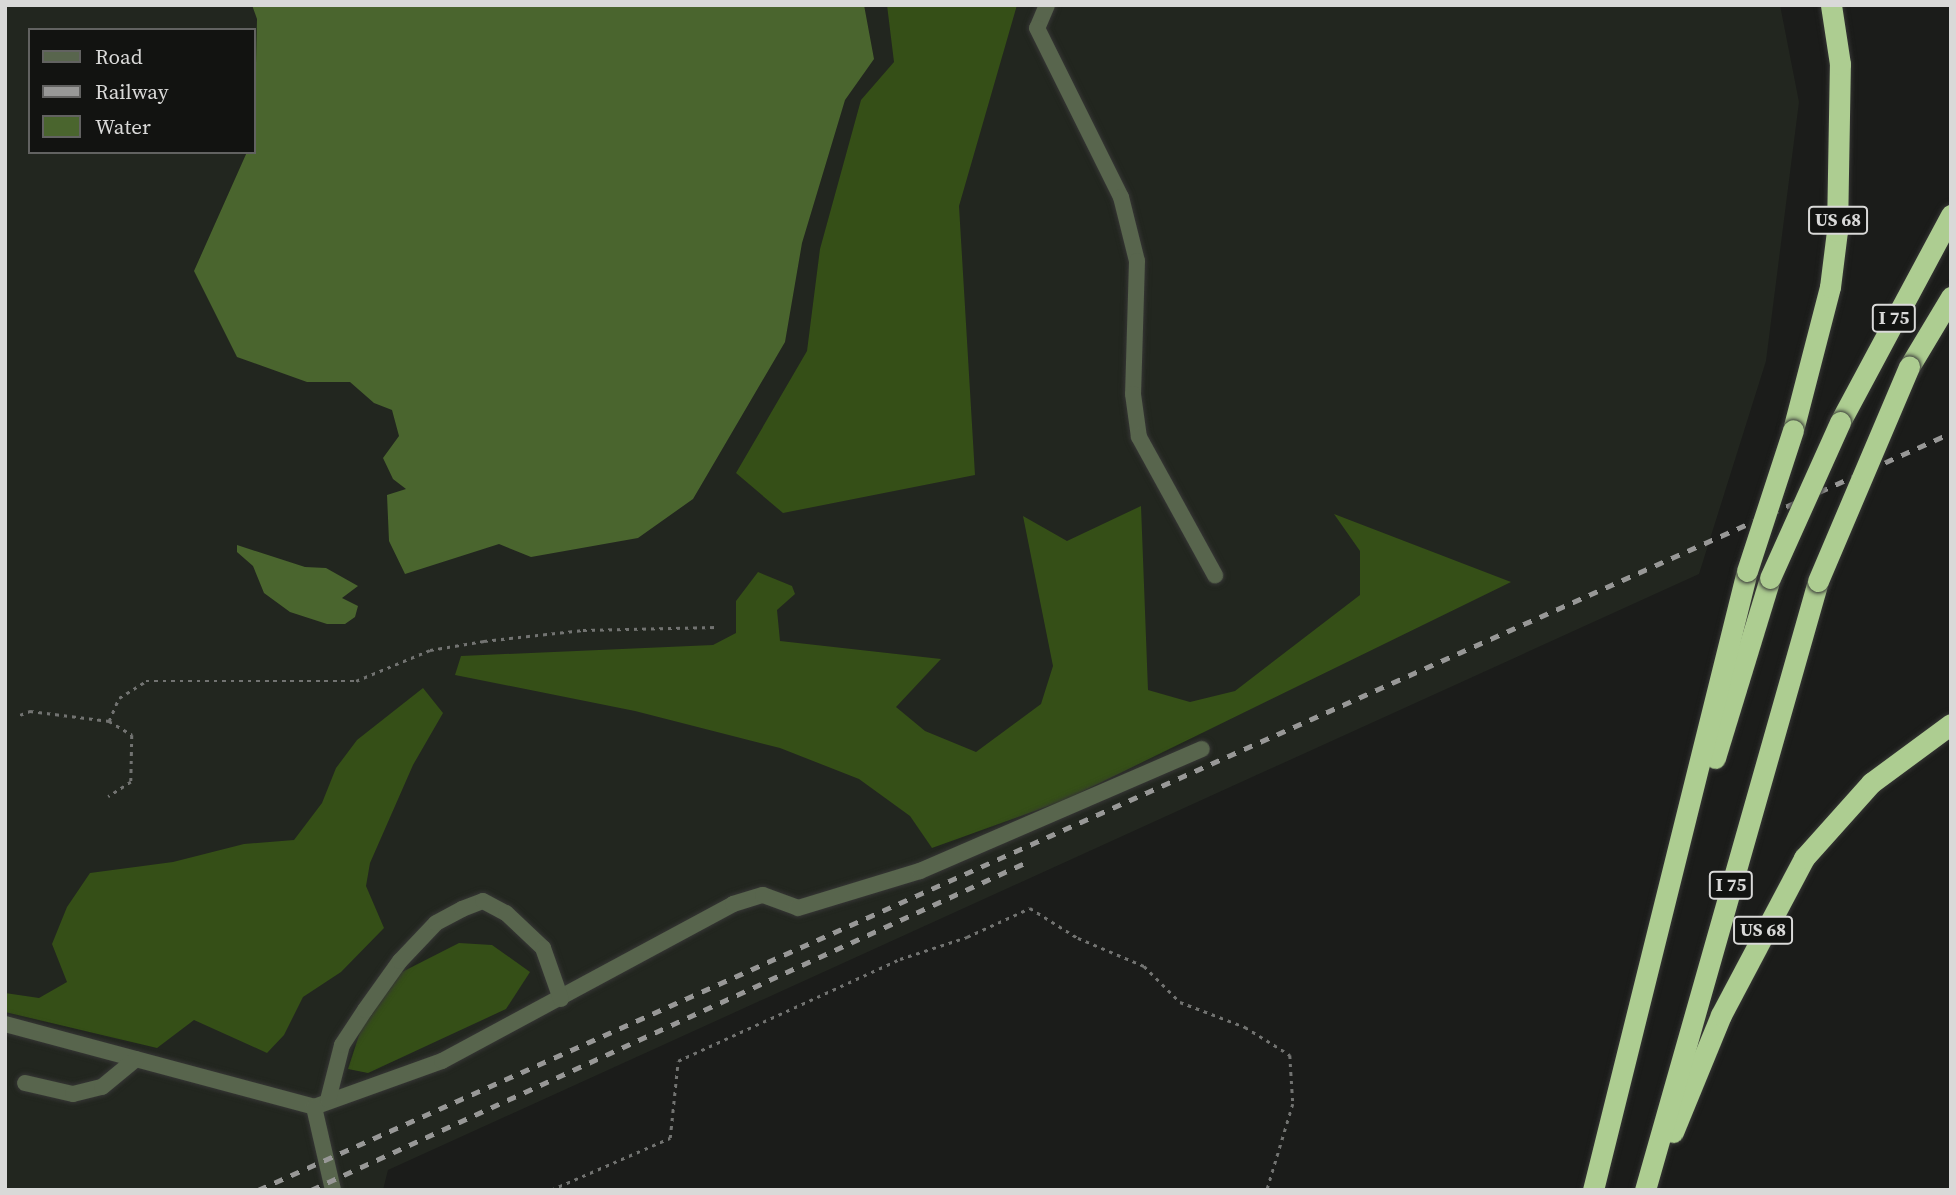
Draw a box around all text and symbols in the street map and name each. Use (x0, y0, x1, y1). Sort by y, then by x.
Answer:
legend (28, 28, 256, 154)
text: Road (95, 42, 143, 71)
text: Railway (95, 77, 169, 106)
text: Water (95, 112, 151, 141)
road number: US 68 (1806, 205, 1870, 234)
road number: I 75 (1871, 304, 1917, 332)
road number: I 75 (1708, 870, 1754, 900)
road number: US 68 (1732, 916, 1795, 945)

